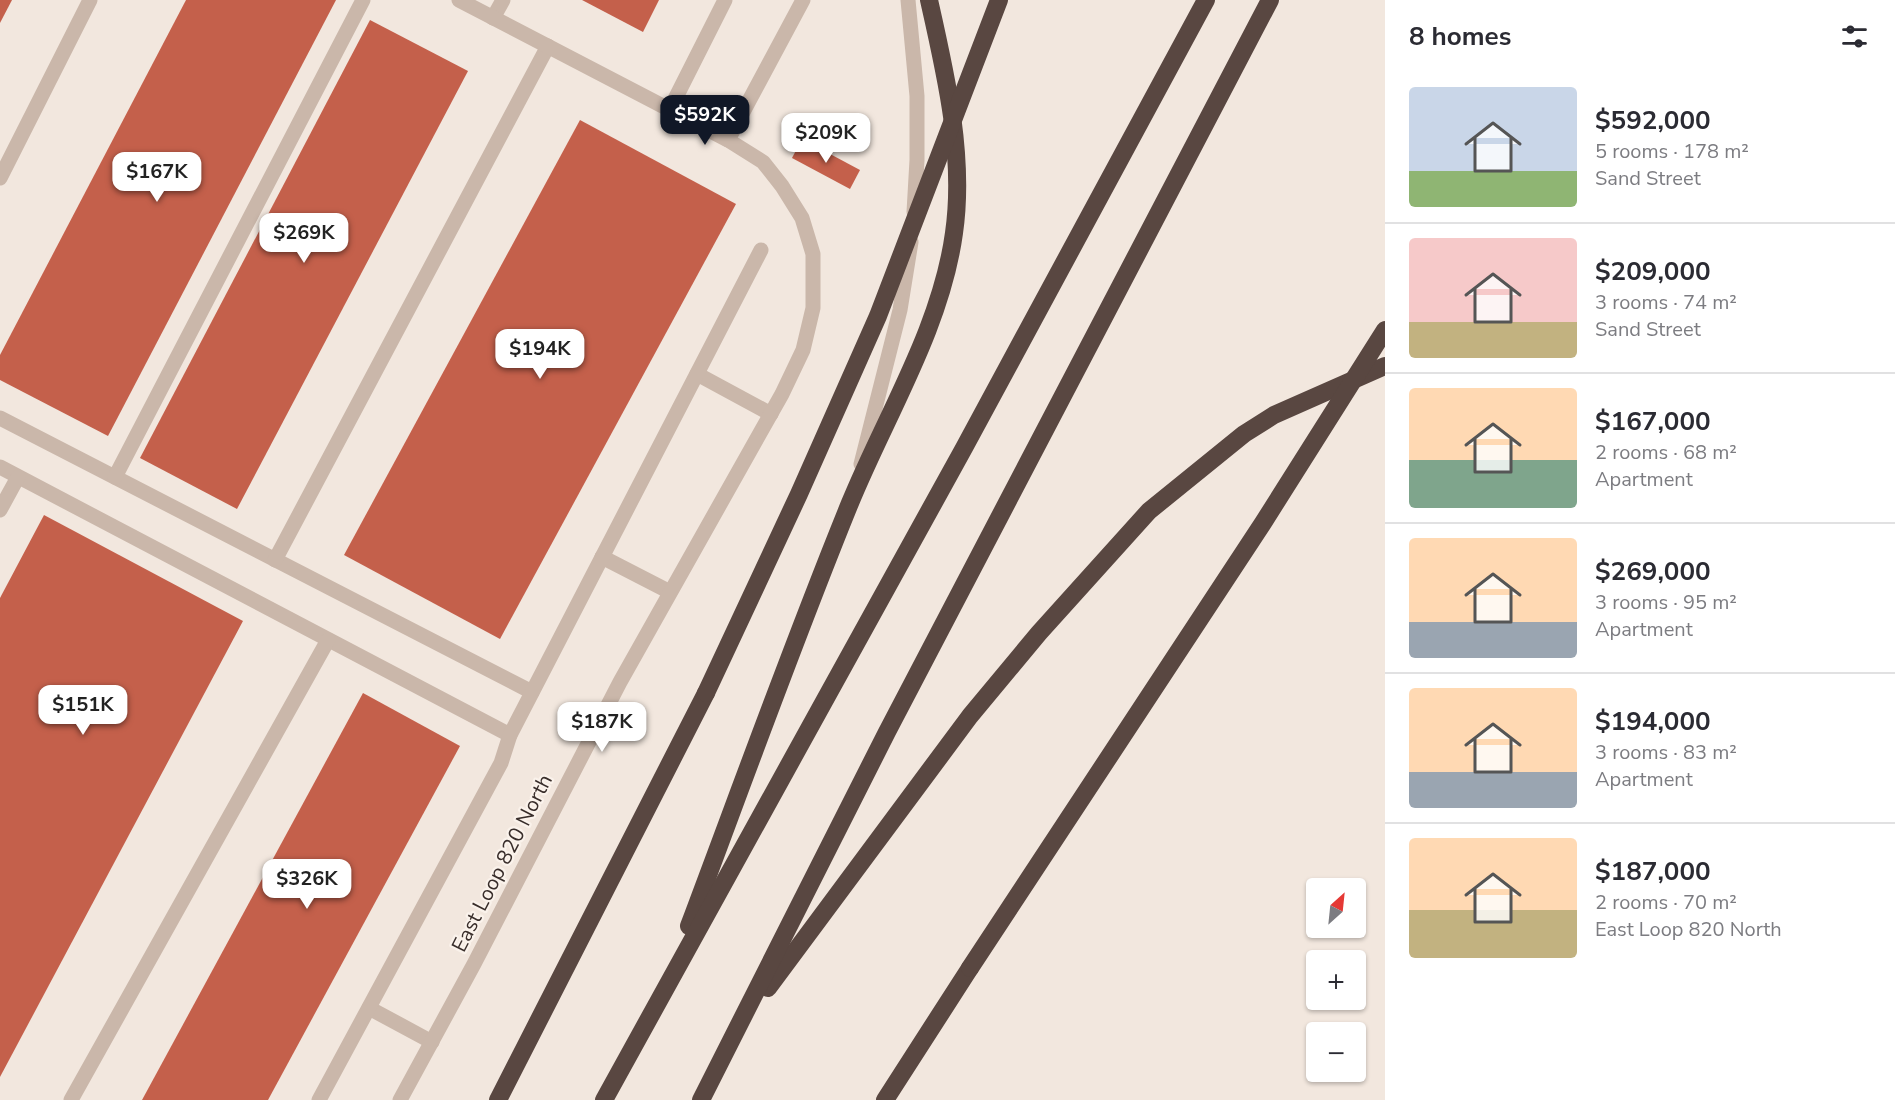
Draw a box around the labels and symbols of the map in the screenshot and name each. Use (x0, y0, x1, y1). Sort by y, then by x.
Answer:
pin: $592K (663, 95, 747, 146)
pin: $209K (784, 113, 868, 164)
pin: $167K (115, 152, 199, 203)
pin: $269K (262, 213, 346, 264)
pin: $194K (498, 329, 582, 380)
pin: $151K (41, 685, 125, 736)
pin: $187K (560, 702, 644, 753)
street label: East Loop 820 North (445, 769, 559, 957)
pin: $326K (265, 859, 349, 910)
north arrow (1306, 878, 1366, 938)

